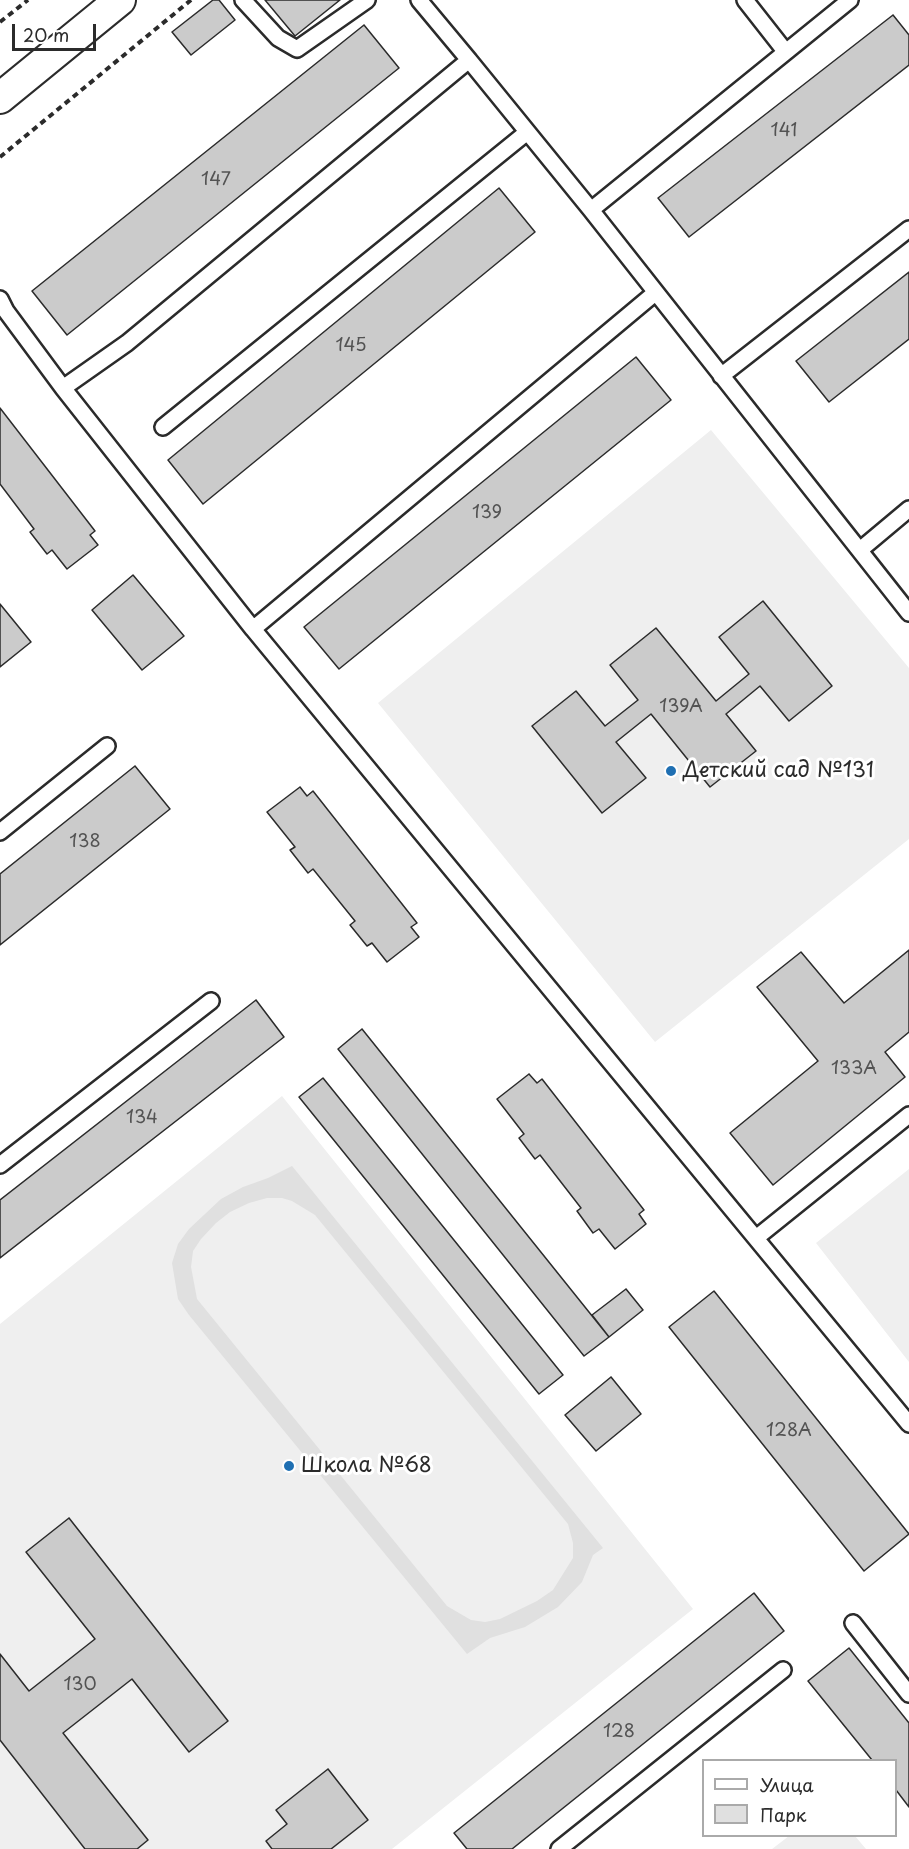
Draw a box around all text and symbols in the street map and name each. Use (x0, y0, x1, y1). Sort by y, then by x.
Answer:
scale bar (15, 12, 99, 50)
text: 20 m (23, 21, 69, 48)
house number: 141 (771, 120, 797, 142)
house number: 147 (201, 169, 231, 191)
house number: 145 (335, 335, 367, 357)
house number: 139 (472, 502, 502, 524)
house number: 139А (659, 696, 703, 718)
place label: Детский сад №131 (683, 758, 874, 784)
marker: Детский сад №131 (664, 764, 678, 778)
house number: 138 (69, 831, 101, 853)
house number: 133А (831, 1058, 877, 1080)
house number: 134 (126, 1107, 158, 1129)
house number: 128А (766, 1420, 812, 1442)
place label: Школа №68 (301, 1453, 432, 1479)
marker: Школа №68 (282, 1459, 296, 1473)
house number: 130 (63, 1674, 97, 1696)
house number: 128 (603, 1721, 635, 1743)
legend (702, 1759, 897, 1837)
text: Улица (760, 1771, 814, 1798)
text: Парк (760, 1801, 806, 1828)

